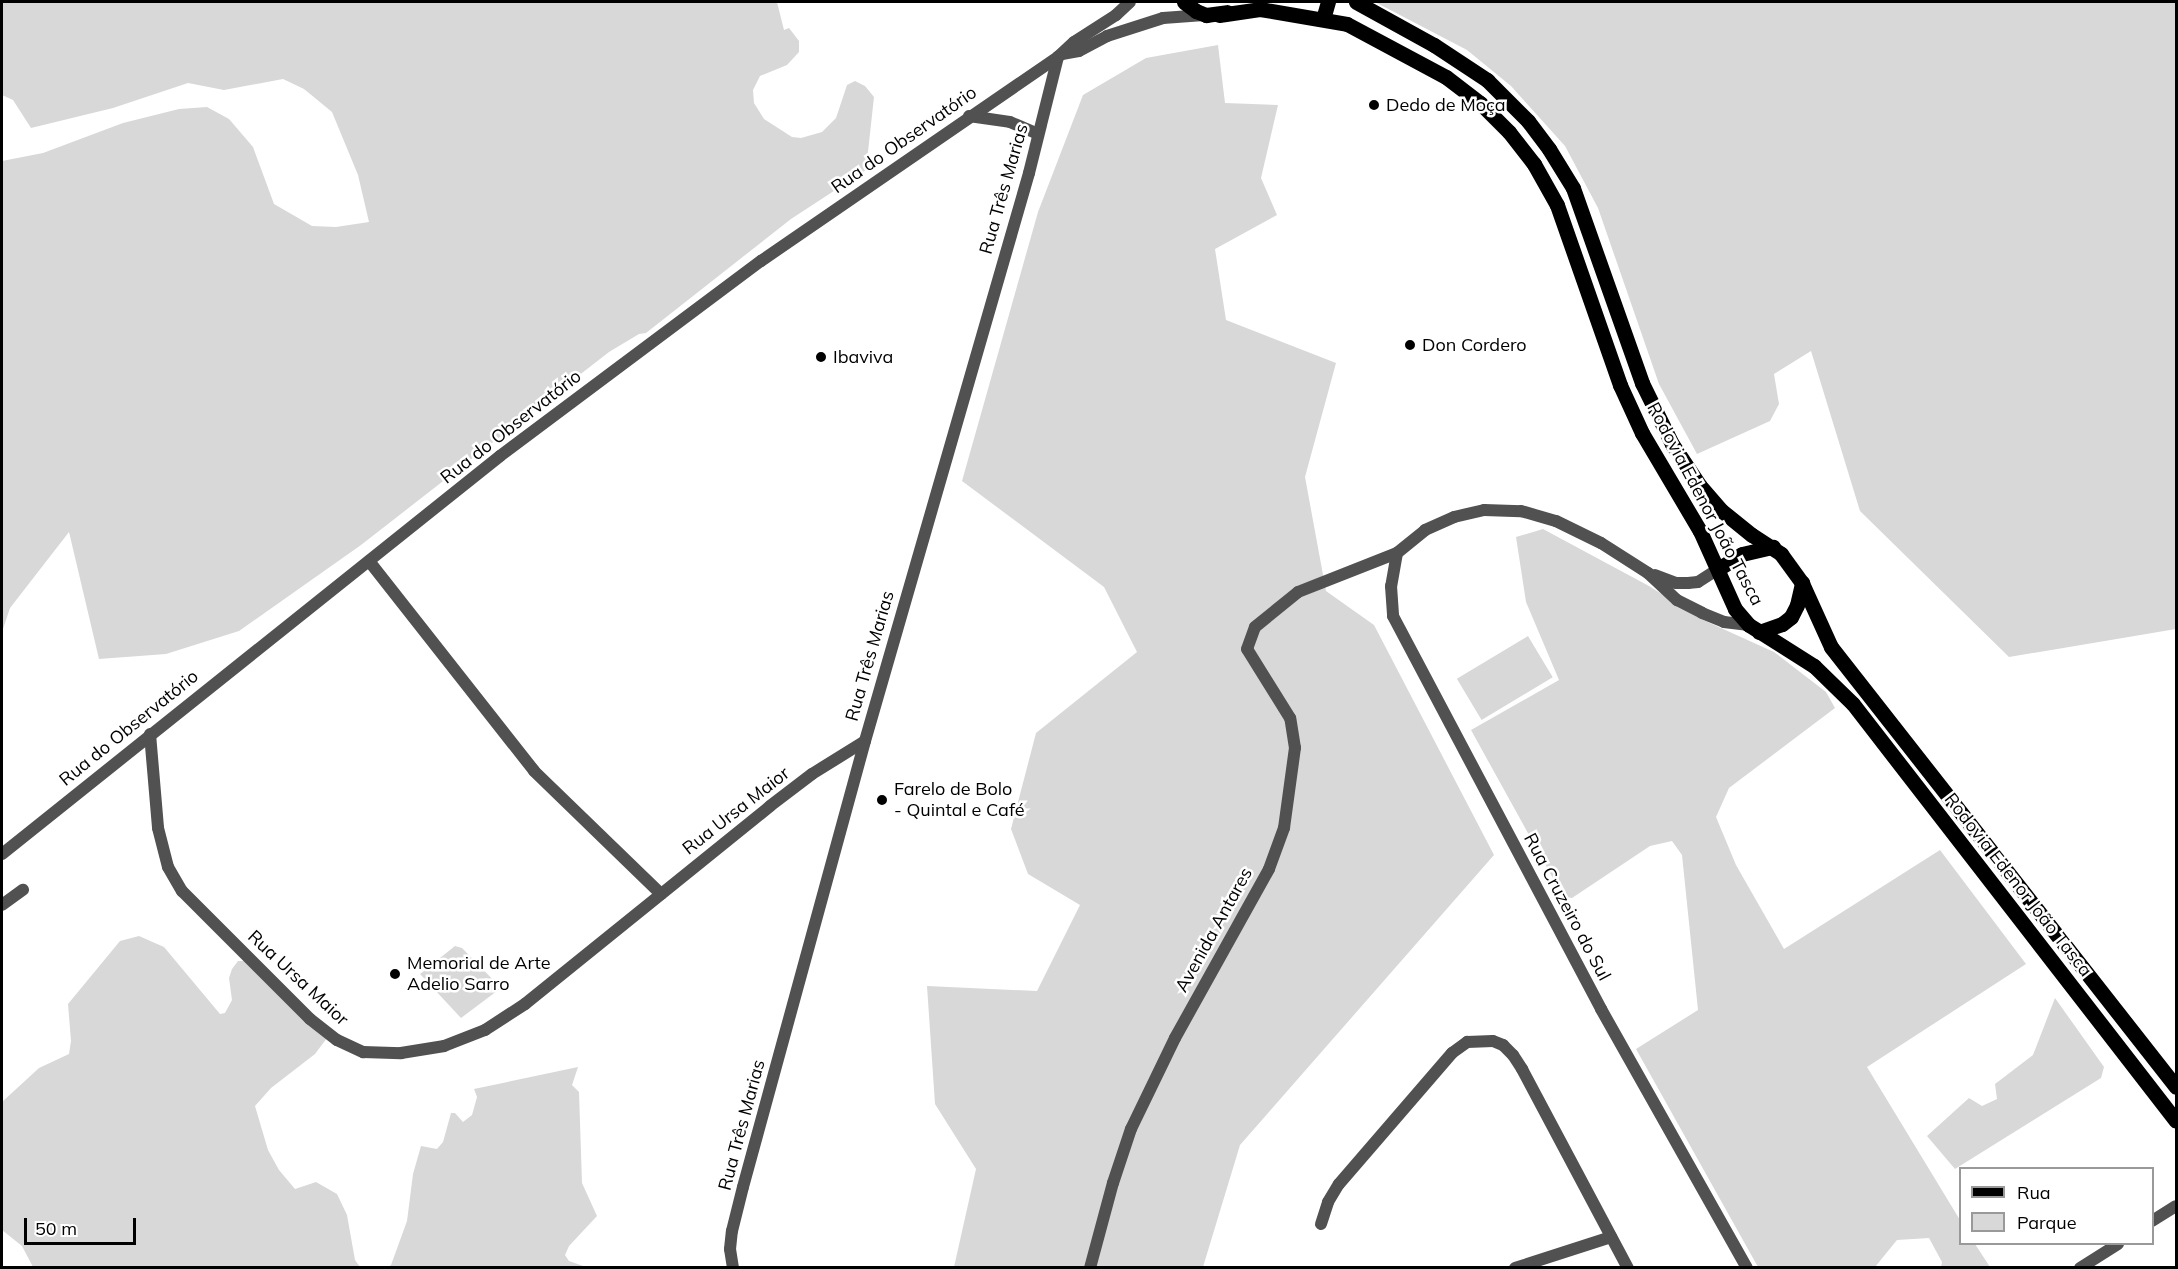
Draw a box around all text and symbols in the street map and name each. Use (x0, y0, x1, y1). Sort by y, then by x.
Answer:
street label: Rua do Observatório (827, 82, 981, 198)
place label: Dedo de Moça (1386, 94, 1506, 116)
marker: Dedo de Moça (1367, 98, 1381, 112)
street label: Rua Três Marias (975, 121, 1033, 257)
place label: Don Cordero (1422, 334, 1527, 356)
marker: Don Cordero (1403, 338, 1417, 352)
place label: Ibaviva (833, 346, 893, 368)
marker: Ibaviva (814, 350, 828, 364)
street label: Rua do Observatório (436, 365, 586, 489)
street label: Rodovia Edenor João Tasca (1642, 399, 1768, 609)
street label: Rua Três Marias (841, 588, 899, 724)
street label: Rua do Observatório (55, 665, 203, 791)
street label: Rua Ursa Maior (678, 763, 794, 859)
place label: Farelo de Bolo - Quintal e Café (894, 779, 1025, 822)
street label: Rodovia Edenor João Tasca (1940, 789, 2096, 981)
marker: Farelo de Bolo - Quintal e Café (875, 793, 889, 807)
street label: Rua Cruzeiro do Sul (1519, 830, 1615, 984)
street label: Avenida Antares (1171, 864, 1257, 996)
street label: Rua Ursa Maior (243, 926, 353, 1030)
place label: Memorial de Arte Adelio Sarro (407, 953, 550, 996)
marker: Memorial de Arte Adelio Sarro (388, 967, 402, 981)
street label: Rua Três Marias (714, 1057, 770, 1193)
legend (1959, 1167, 2154, 1245)
text: Rua (2017, 1181, 2051, 1204)
scale bar (27, 1206, 140, 1244)
text: Parque (2017, 1211, 2076, 1234)
text: 50 m (35, 1217, 77, 1240)

